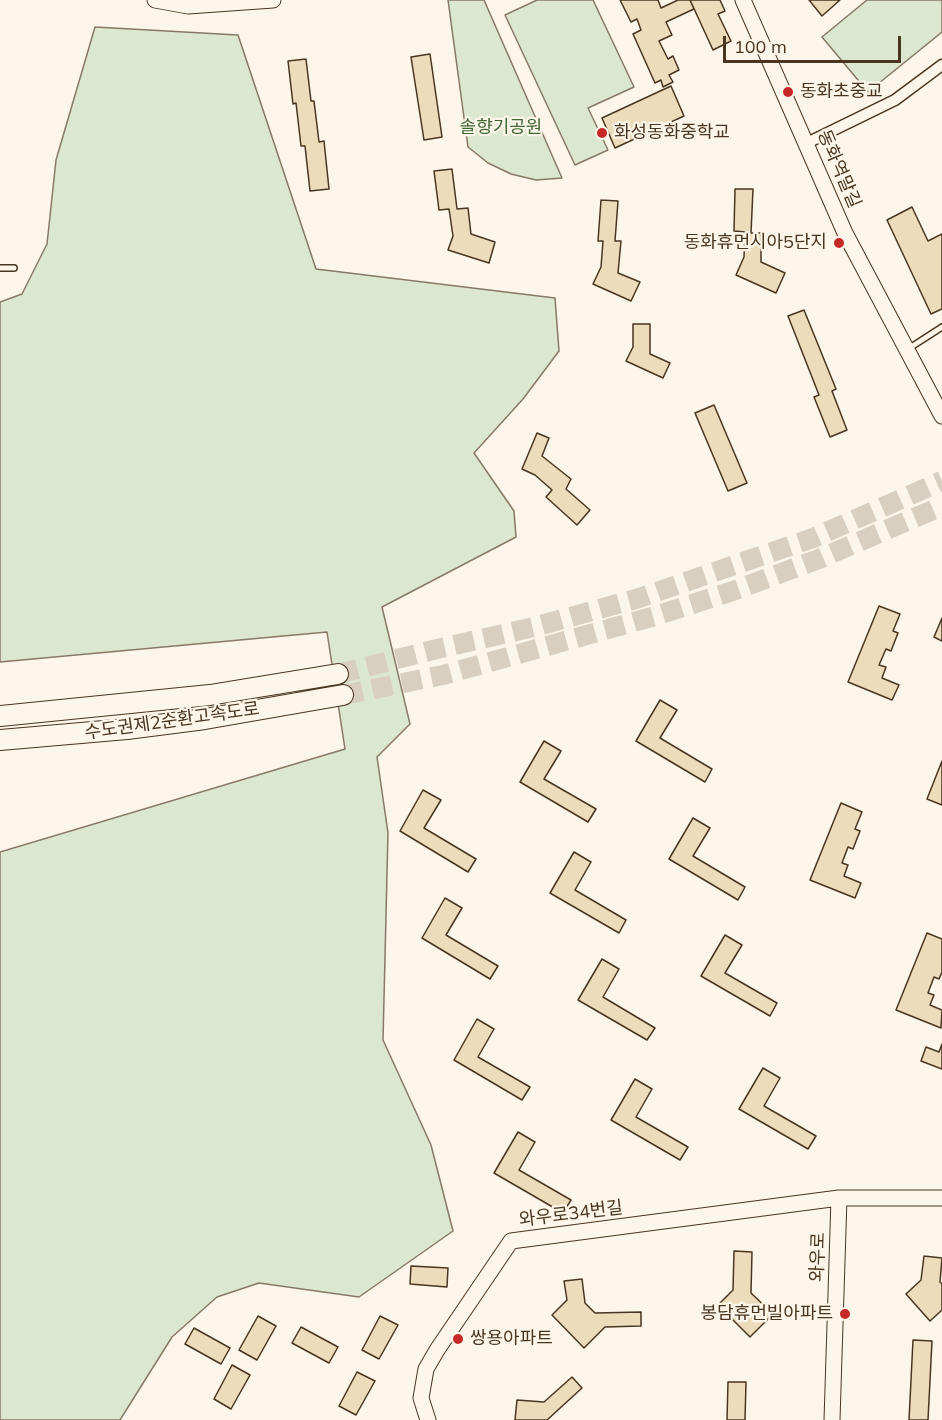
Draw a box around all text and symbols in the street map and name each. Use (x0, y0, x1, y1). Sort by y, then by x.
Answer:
scale bar (726, 24, 904, 62)
text: 100 m (734, 35, 787, 58)
place label: 동화초중교 (800, 81, 883, 103)
marker: 동화초중교 (781, 85, 795, 99)
park label: 솔향기공원 (460, 117, 542, 139)
place label: 화성동화중학교 (614, 122, 730, 144)
marker: 화성동화중학교 (595, 126, 609, 140)
street label: 동화역말길 (813, 127, 865, 211)
place label: 동화휴먼시아5단지 (684, 232, 827, 254)
marker: 동화휴먼시아5단지 (832, 236, 846, 250)
street label: 수도권제2순환고속도로 (83, 698, 261, 744)
street label: 와우로34번길 (518, 1197, 624, 1231)
street label: 와우로 (806, 1232, 830, 1282)
place label: 봉담휴먼빌아파트 (701, 1303, 833, 1325)
marker: 봉담휴먼빌아파트 (838, 1307, 852, 1321)
place label: 쌍용아파트 (470, 1328, 553, 1350)
marker: 쌍용아파트 (451, 1332, 465, 1346)

